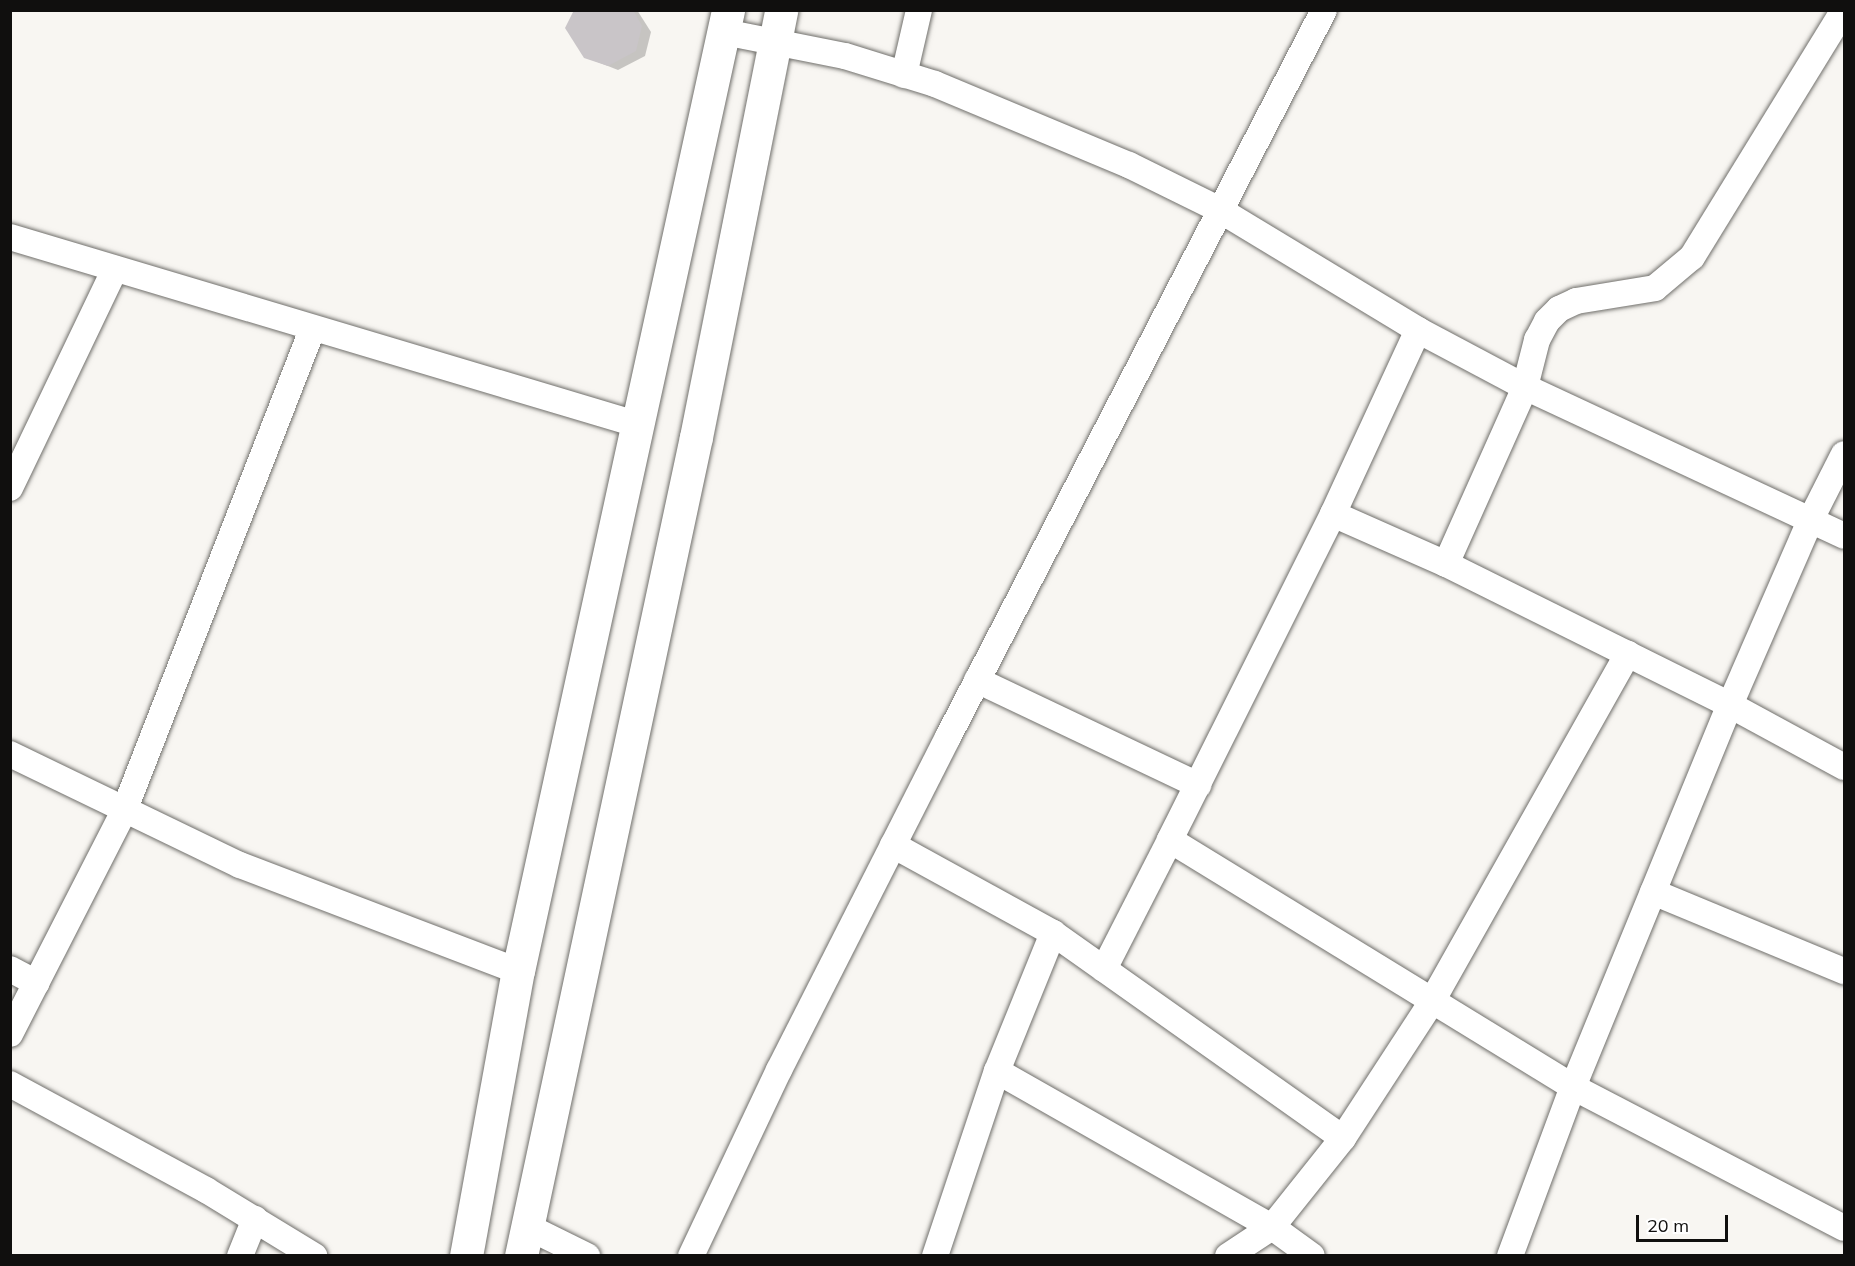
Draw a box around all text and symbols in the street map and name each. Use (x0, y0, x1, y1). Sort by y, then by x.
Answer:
scale bar (1639, 1203, 1730, 1241)
text: 20 m (1647, 1214, 1689, 1237)

